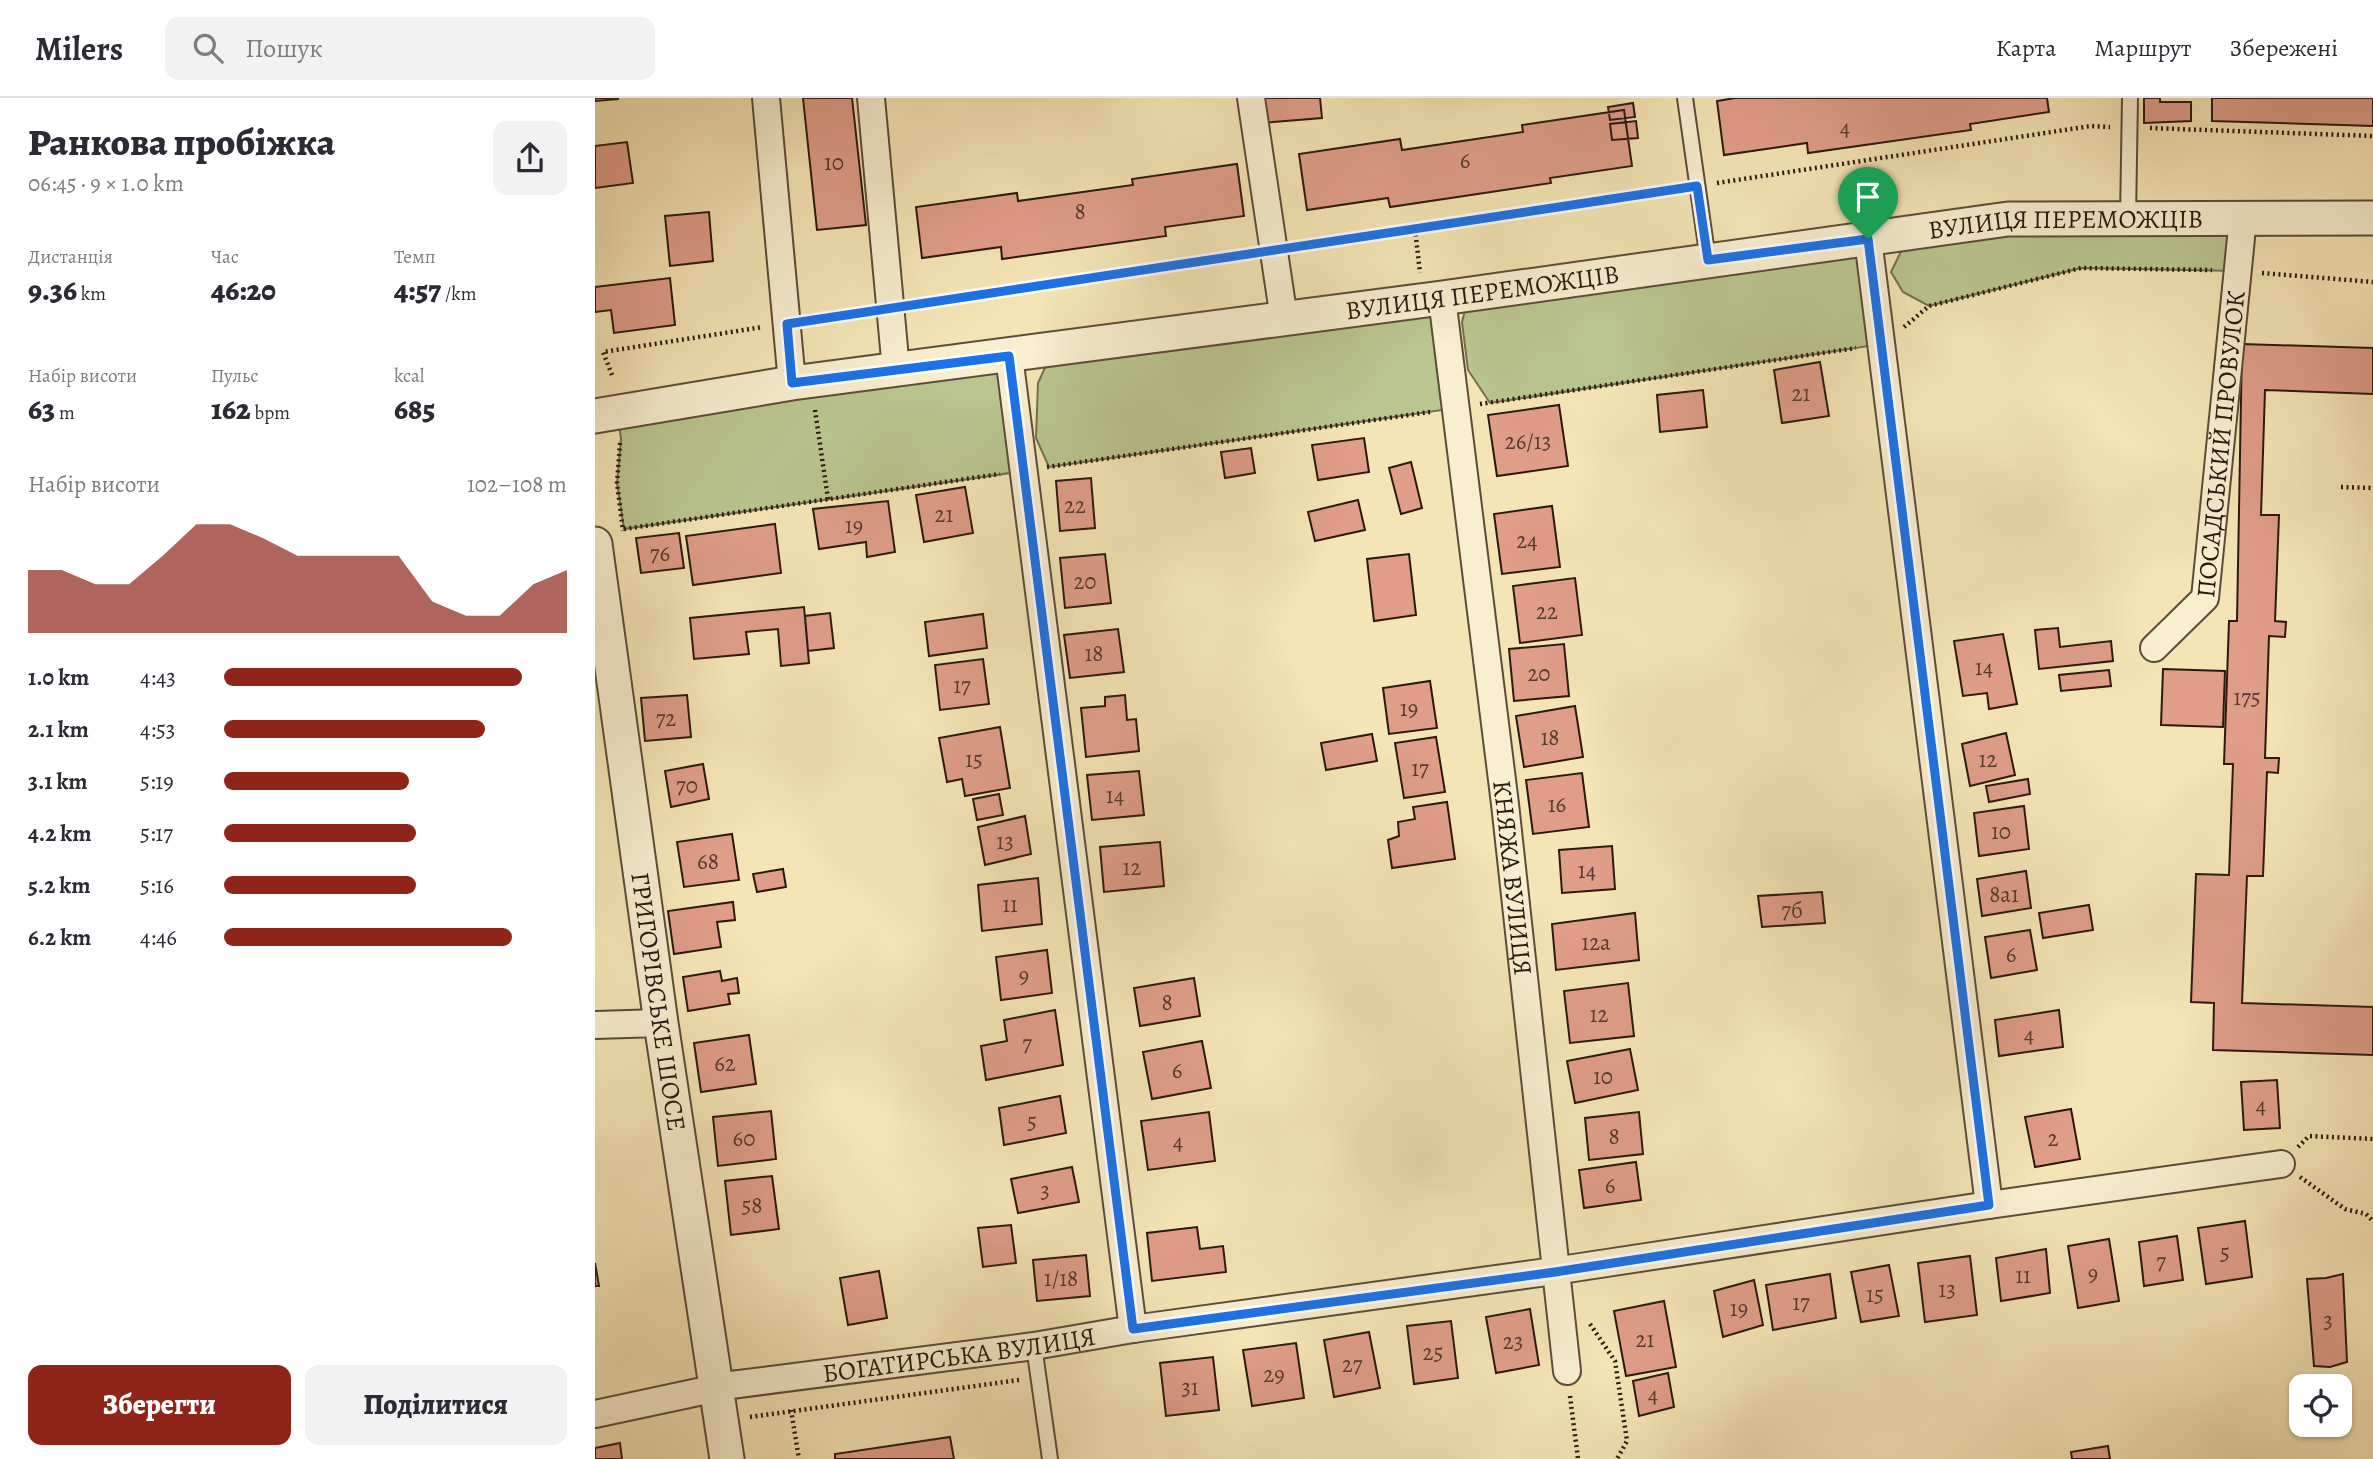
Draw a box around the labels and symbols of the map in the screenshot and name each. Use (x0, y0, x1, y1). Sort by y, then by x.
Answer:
house number: 4 (1840, 112, 1850, 143)
house number: 6 (1460, 145, 1470, 176)
house number: 10 (824, 147, 844, 178)
pin (1838, 167, 1898, 239)
house number: 8 (1074, 196, 1086, 227)
street label: ВУЛИЦЯ ПЕРЕМОЖЦІВ (1926, 201, 2203, 248)
street label: ВУЛИЦЯ ПЕРЕМОЖЦІВ (1344, 256, 1621, 328)
street label: ПОСАДСЬКИЙ ПРОВУЛОК (2188, 289, 2254, 599)
house number: 21 (1792, 378, 1811, 409)
house number: 26/13 (1505, 426, 1551, 457)
house number: 22 (1064, 490, 1086, 521)
house number: 21 (935, 499, 954, 530)
house number: 19 (845, 510, 863, 541)
house number: 24 (1516, 525, 1538, 556)
house number: 76 (650, 538, 670, 569)
house number: 20 (1073, 566, 1097, 597)
house number: 22 (1536, 596, 1558, 627)
house number: 18 (1084, 638, 1104, 669)
house number: 14 (1975, 652, 1993, 683)
house number: 20 (1527, 658, 1551, 689)
house number: 17 (953, 670, 971, 701)
house number: 175 (2233, 682, 2261, 713)
house number: 19 (1400, 693, 1418, 724)
house number: 72 (656, 703, 676, 734)
house number: 18 (1540, 722, 1560, 753)
house number: 15 (965, 744, 983, 775)
house number: 12 (1979, 744, 1997, 775)
house number: 17 (1411, 753, 1429, 784)
house number: 70 (676, 770, 698, 801)
street label: КНЯЖА ВУЛИЦЯ (1484, 778, 1541, 977)
house number: 14 (1106, 780, 1124, 811)
house number: 16 (1548, 789, 1566, 820)
house number: 10 (1991, 816, 2011, 847)
house number: 13 (996, 826, 1014, 857)
house number: 68 (697, 846, 719, 877)
house number: 12 (1123, 852, 1141, 883)
house number: 14 (1578, 855, 1596, 886)
street label: ГРИГОРІВСЬКЕ ШОСЕ (622, 870, 694, 1133)
house number: 8а1 (1989, 879, 2019, 910)
house number: 11 (1002, 889, 1018, 920)
house number: 7б (1781, 895, 1803, 926)
house number: 12а (1581, 927, 1611, 958)
house number: 6 (2006, 939, 2016, 970)
house number: 9 (1019, 960, 1029, 991)
house number: 8 (1161, 987, 1173, 1018)
house number: 12 (1590, 999, 1608, 1030)
house number: 4 (2024, 1019, 2034, 1050)
house number: 7 (1022, 1028, 1032, 1059)
house number: 62 (714, 1048, 736, 1079)
house number: 6 (1172, 1055, 1182, 1086)
house number: 10 (1593, 1061, 1613, 1092)
house number: 4 (2256, 1090, 2266, 1121)
house number: 5 (1027, 1106, 1037, 1137)
house number: 8 (1608, 1121, 1620, 1152)
house number: 60 (733, 1123, 755, 1154)
house number: 2 (2048, 1123, 2059, 1154)
house number: 4 (1173, 1126, 1183, 1157)
house number: 6 (1605, 1170, 1615, 1201)
house number: 3 (1040, 1175, 1050, 1206)
house number: 58 (741, 1190, 763, 1221)
house number: 5 (2220, 1237, 2230, 1268)
house number: 7 (2156, 1246, 2166, 1277)
house number: 9 (2088, 1258, 2098, 1289)
house number: 11 (2015, 1260, 2031, 1291)
house number: 1/18 (1044, 1263, 1078, 1294)
house number: 13 (1938, 1274, 1956, 1305)
house number: 15 (1866, 1279, 1884, 1310)
house number: 17 (1792, 1287, 1810, 1318)
house number: 19 (1730, 1293, 1748, 1324)
house number: 3 (2323, 1305, 2333, 1336)
street label: БОГАТИРСЬКА ВУЛИЦЯ (820, 1319, 1098, 1391)
house number: 21 (1636, 1324, 1655, 1355)
house number: 23 (1503, 1326, 1523, 1357)
house number: 25 (1423, 1337, 1443, 1368)
house number: 27 (1342, 1349, 1363, 1380)
house number: 29 (1263, 1359, 1285, 1390)
house number: 31 (1181, 1372, 1199, 1403)
house number: 4 (1648, 1379, 1658, 1410)

